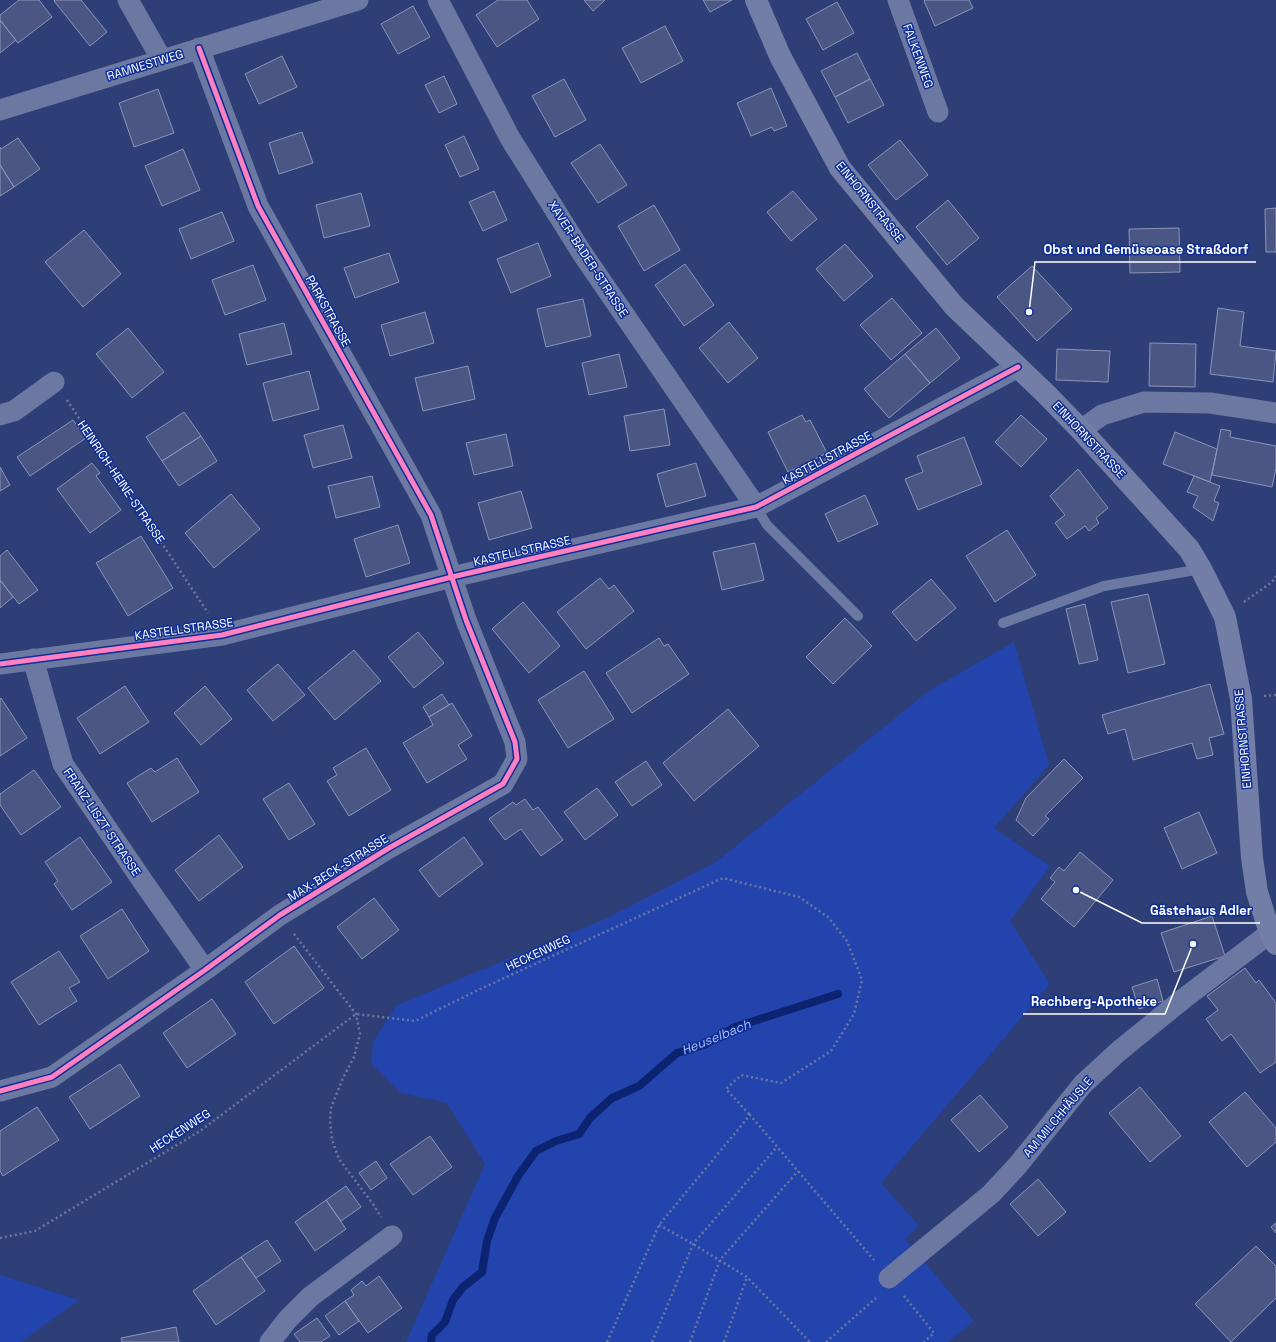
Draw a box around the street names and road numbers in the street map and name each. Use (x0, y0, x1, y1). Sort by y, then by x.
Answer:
street label: FALKENWEG (899, 22, 937, 90)
street label: RAMNESTWEG (105, 46, 185, 84)
street label: EINHORNSTRASSE (832, 158, 908, 246)
street label: XAVER-BADER-STRASSE (544, 198, 632, 320)
street label: PARKSTRASSE (302, 272, 354, 350)
street label: EINHORNSTRASSE (1049, 398, 1129, 482)
street label: HEINRICH-HEINE-STRASSE (74, 417, 168, 547)
street label: KASTELLSTRASSE (779, 427, 875, 488)
street label: KASTELLSTRASSE (472, 532, 572, 570)
street label: KASTELLSTRASSE (134, 614, 235, 644)
street label: EINHORNSTRASSE (1231, 688, 1255, 789)
street label: FRANZ-LISZT-STRASSE (60, 765, 144, 879)
street label: MAX-BECK-STRASSE (285, 830, 392, 905)
street label: HECKENWEG (503, 931, 573, 975)
street label: AM MILCHHÄUSLE (1020, 1073, 1096, 1161)
street label: HECKENWEG (146, 1105, 214, 1157)

